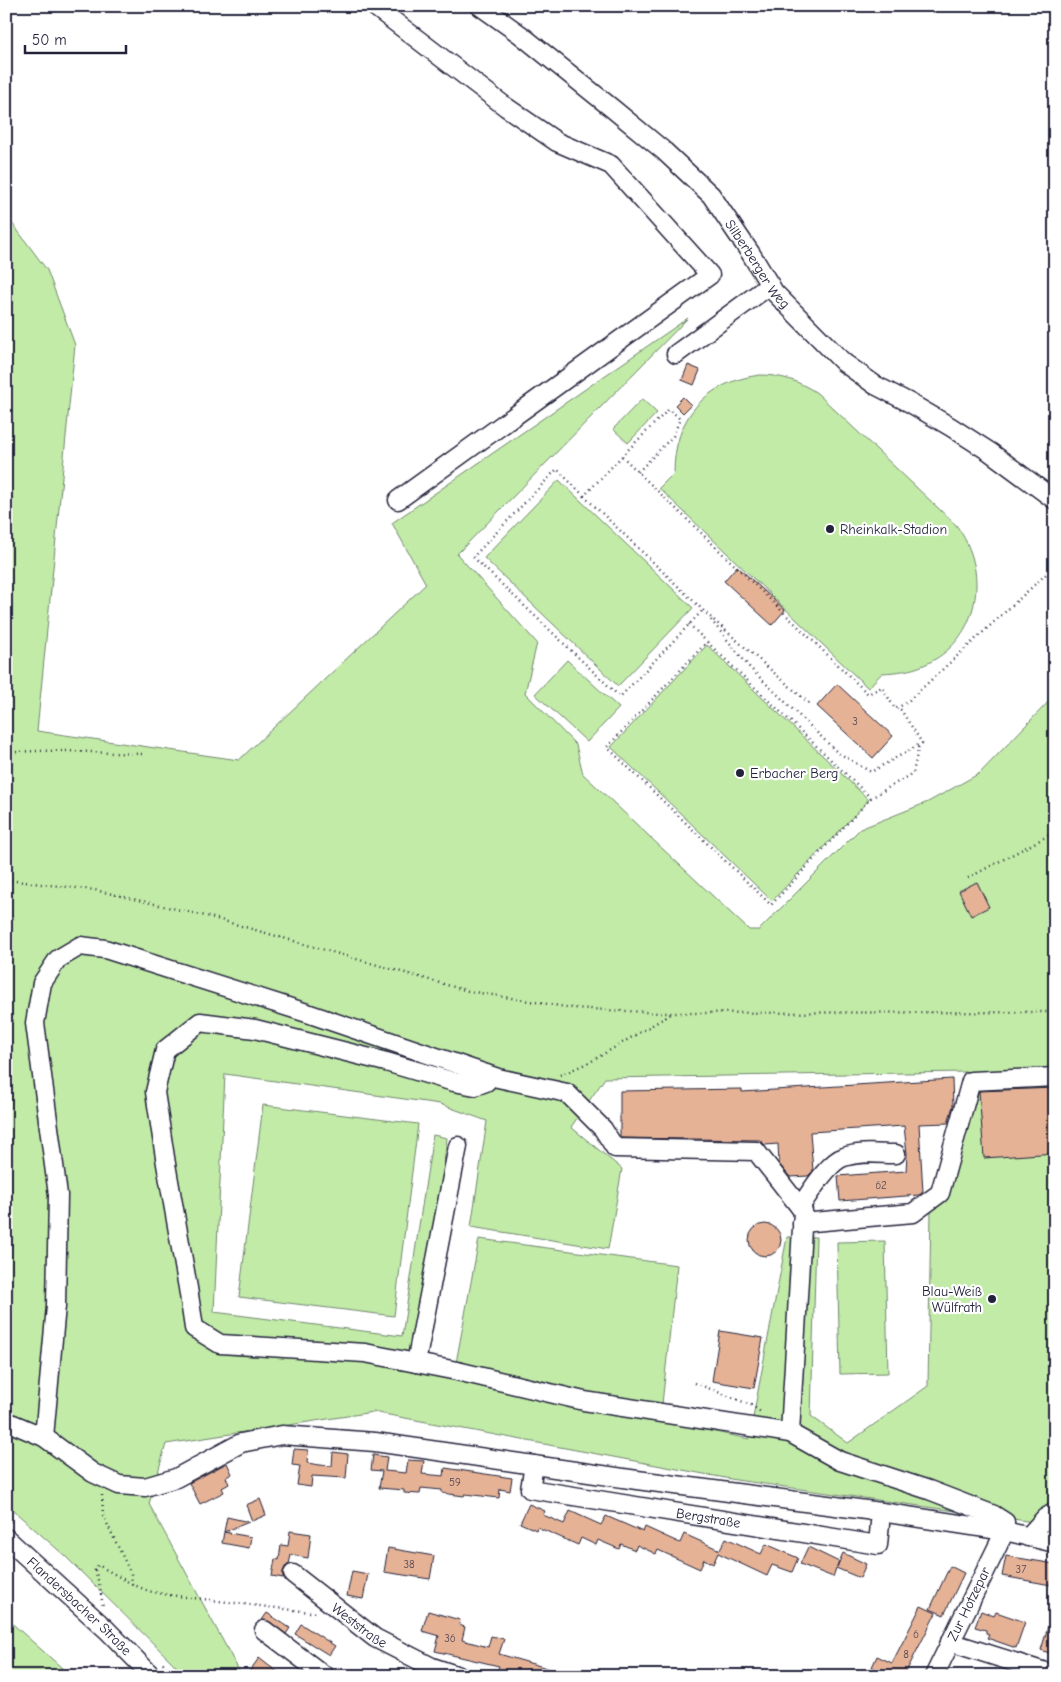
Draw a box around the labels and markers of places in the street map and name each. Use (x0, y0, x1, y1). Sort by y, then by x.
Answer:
place label: Rheinkalk-Stadion (840, 521, 947, 538)
marker: Rheinkalk-Stadion (824, 523, 836, 535)
place label: Erbacher Berg (750, 765, 838, 782)
marker: Erbacher Berg (734, 767, 746, 779)
place label: Blau-Weiß Wülfrath (922, 1283, 982, 1316)
marker: Blau-Weiß Wülfrath (986, 1293, 998, 1305)

